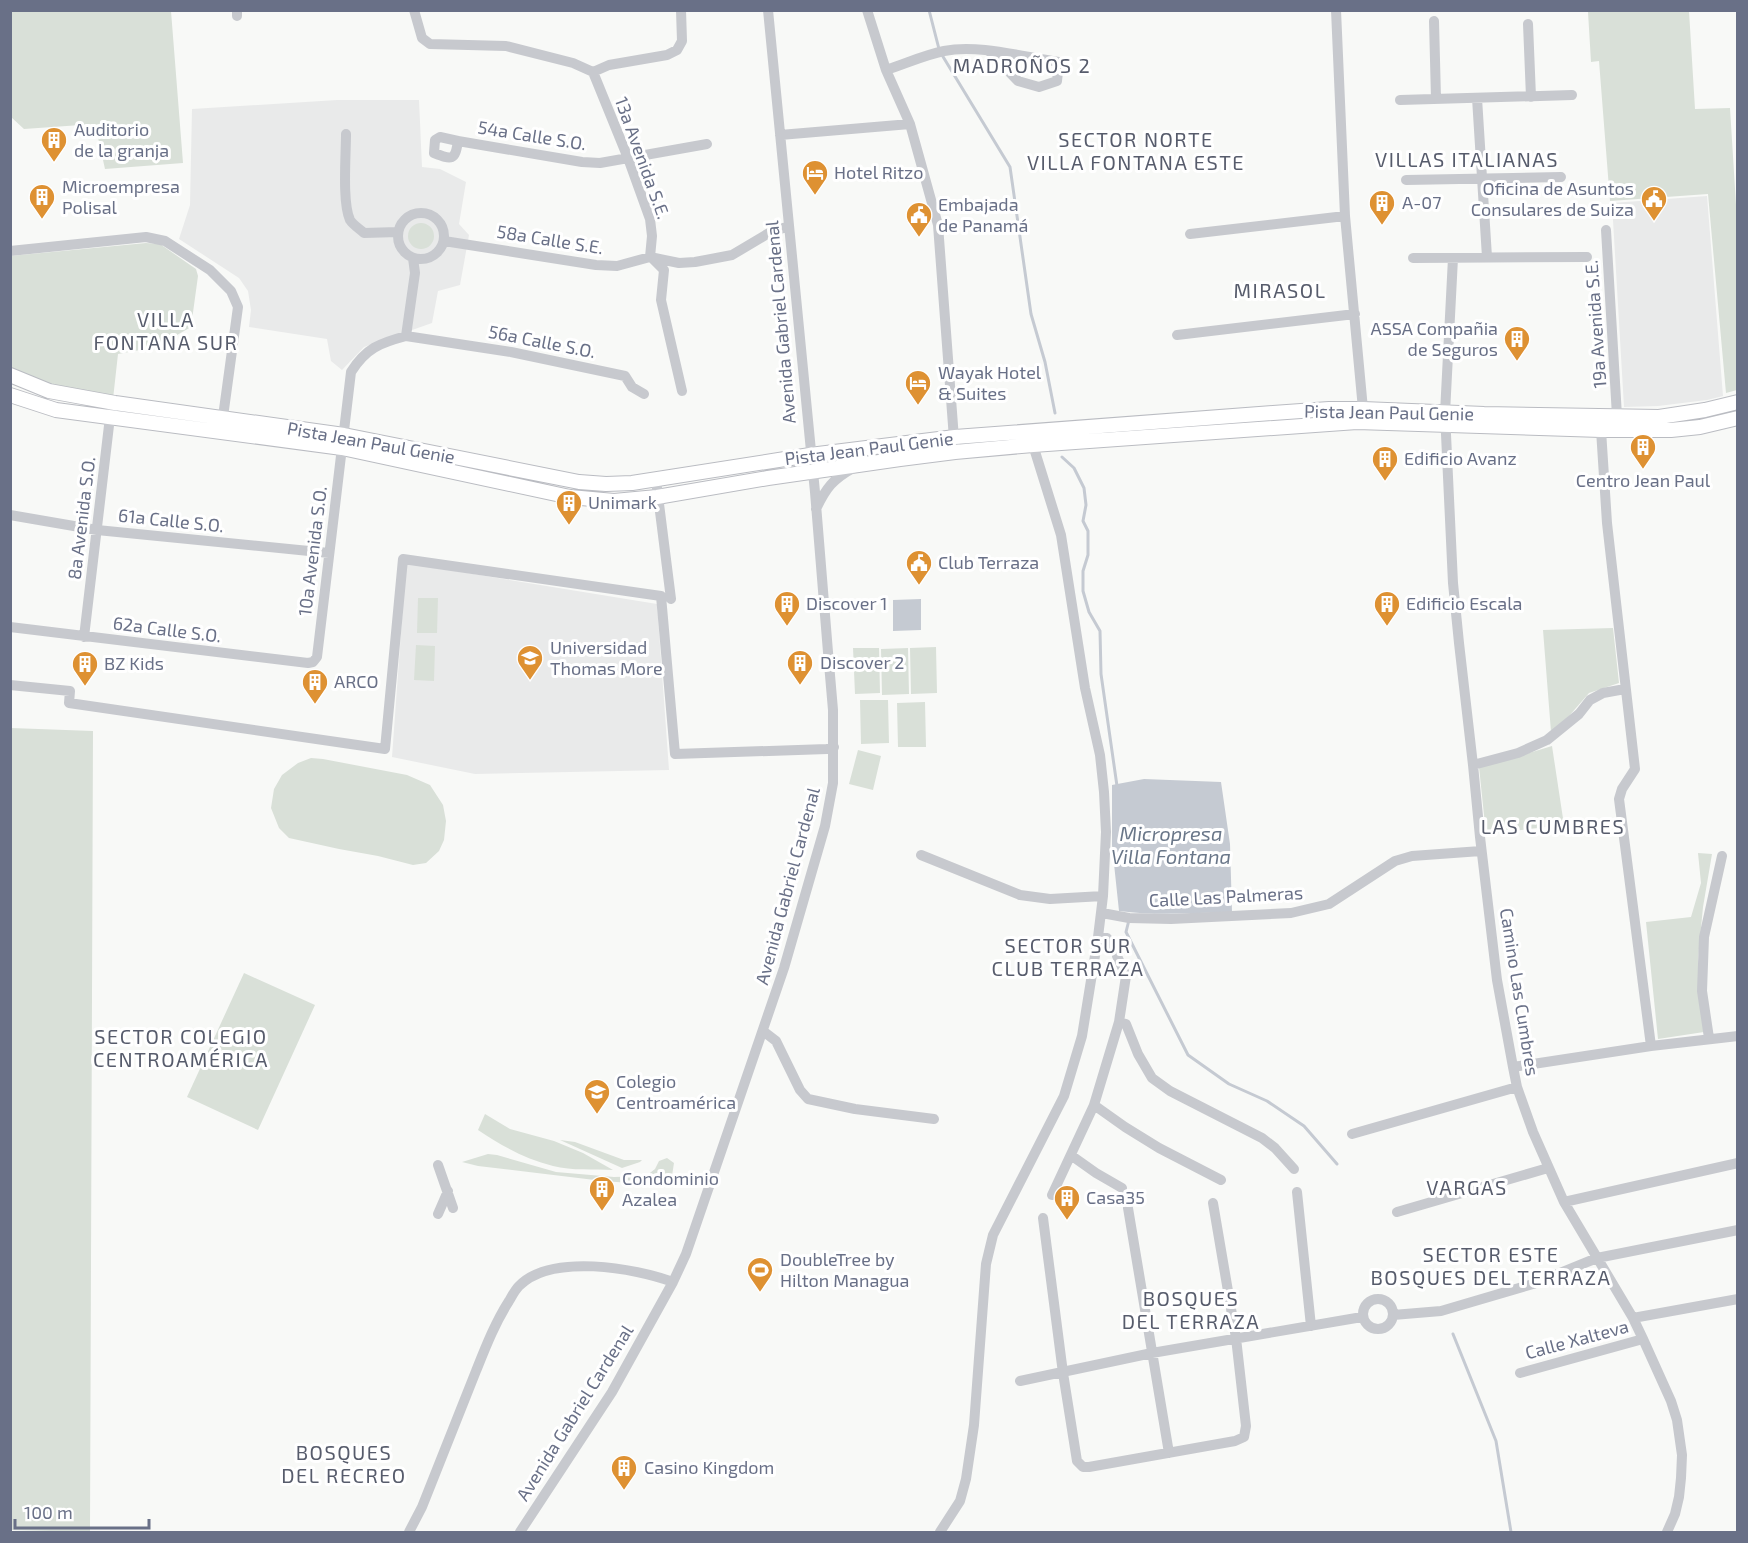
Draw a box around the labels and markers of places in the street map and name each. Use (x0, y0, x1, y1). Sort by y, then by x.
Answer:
place label: Auditorio de la granja (74, 118, 169, 161)
building icon: Auditorio de la granja (39, 125, 69, 163)
hotel icon: Hotel Ritzo (800, 158, 830, 196)
place label: Hotel Ritzo (834, 161, 924, 183)
place label: Microempresa Polisal (62, 175, 180, 218)
place label: Oficina de Asuntos Consulares de Suiza (1471, 177, 1634, 220)
building icon: Microempresa Polisal (27, 182, 57, 220)
public building icon: Oficina de Asuntos Consulares de Suiza (1639, 184, 1669, 222)
building icon: A-07 (1367, 188, 1397, 226)
place label: A-07 (1402, 191, 1441, 213)
place label: Embajada de Panamá (938, 193, 1028, 236)
public building icon: Embajada de Panamá (904, 200, 934, 238)
place label: ASSA Compañia de Seguros (1370, 317, 1498, 360)
building icon: ASSA Compañia de Seguros (1502, 324, 1532, 362)
place label: Wayak Hotel & Suites (938, 361, 1042, 404)
hotel icon: Wayak Hotel & Suites (903, 368, 933, 406)
building icon: Centro Jean Paul (1628, 432, 1658, 470)
building icon: Edificio Avanz (1370, 444, 1400, 482)
place label: Edificio Avanz (1404, 447, 1517, 469)
place label: Centro Jean Paul (1576, 469, 1711, 491)
building icon: Unimark (554, 488, 584, 526)
place label: Unimark (588, 491, 657, 513)
public building icon: Club Terraza (904, 548, 934, 586)
place label: Club Terraza (938, 551, 1039, 573)
building icon: Discover 1 (772, 589, 802, 627)
building icon: Edificio Escala (1372, 589, 1402, 627)
place label: Discover 1 (806, 592, 887, 614)
place label: Edificio Escala (1406, 592, 1522, 614)
place label: Universidad Thomas More (550, 636, 663, 679)
school or university icon: Universidad Thomas More (515, 643, 545, 681)
building icon: Discover 2 (785, 648, 815, 686)
building icon: BZ Kids (70, 649, 100, 687)
place label: Discover 2 (820, 651, 904, 673)
place label: BZ Kids (104, 652, 164, 674)
building icon: ARCO (300, 667, 330, 705)
place label: ARCO (334, 670, 378, 692)
place label: Colegio Centroamérica (616, 1070, 736, 1113)
school or university icon: Colegio Centroamérica (582, 1077, 612, 1115)
place label: Condominio Azalea (622, 1167, 719, 1210)
building icon: Condominio Azalea (587, 1174, 617, 1212)
building icon: Casa35 (1052, 1183, 1082, 1221)
place label: Casa35 (1086, 1186, 1145, 1208)
place label: DoubleTree by Hilton Managua (780, 1248, 909, 1291)
sports icon: DoubleTree by Hilton Managua (745, 1255, 775, 1293)
building icon: Casino Kingdom (609, 1453, 639, 1491)
place label: Casino Kingdom (644, 1456, 774, 1478)

